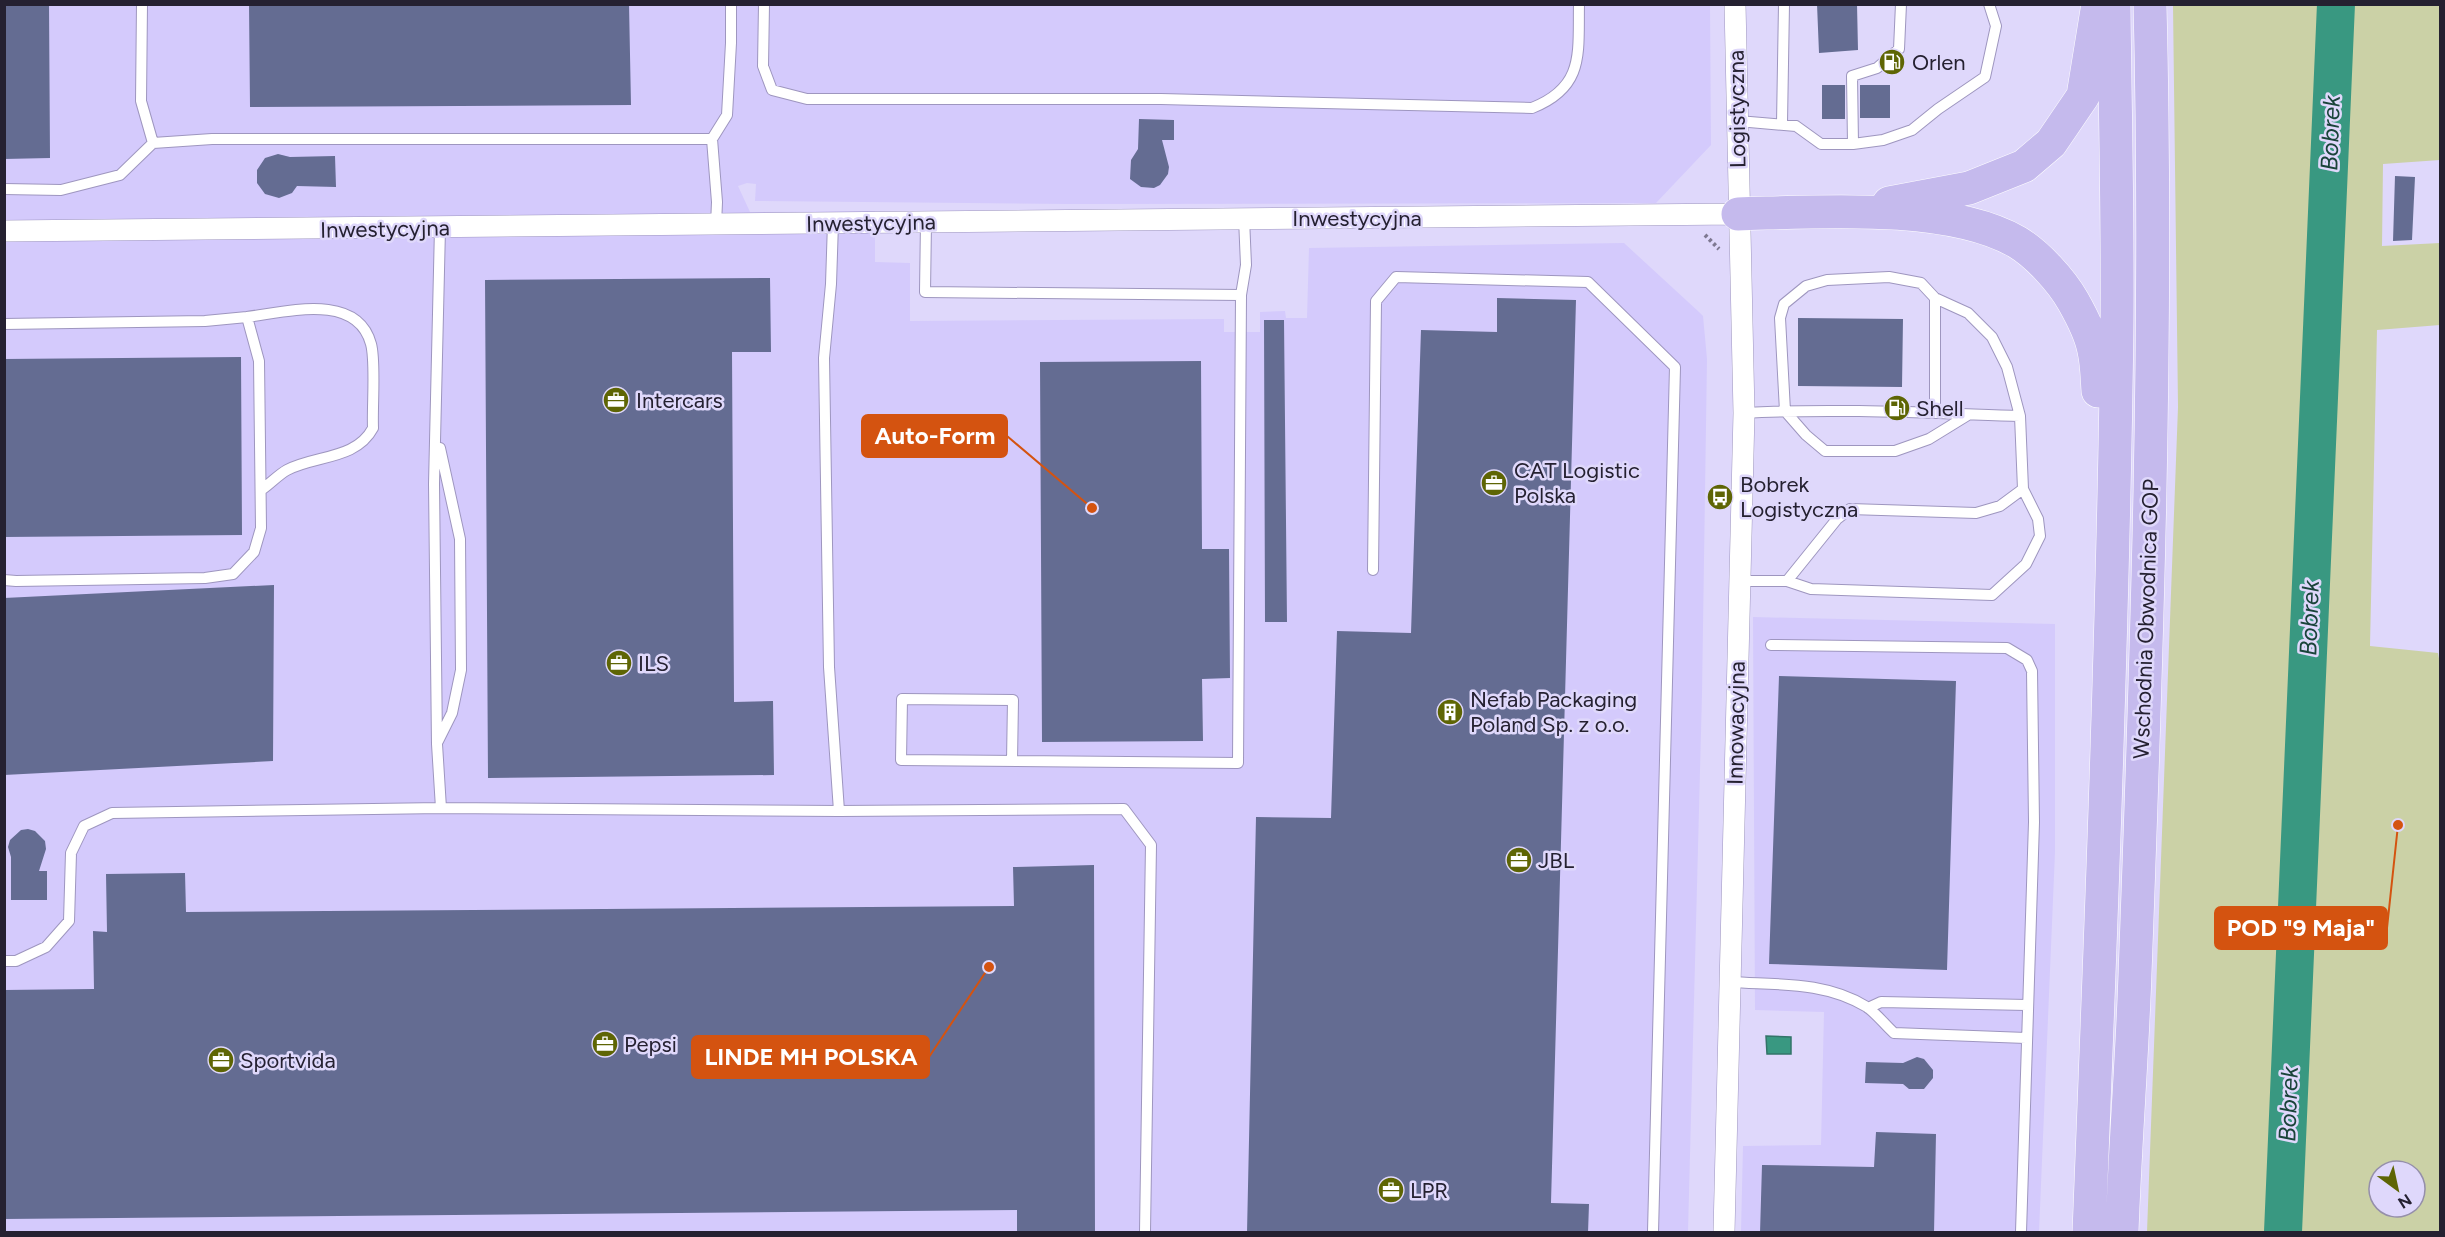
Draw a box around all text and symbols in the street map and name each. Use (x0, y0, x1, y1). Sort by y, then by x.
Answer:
fuel station icon: Orlen (1877, 47, 1907, 77)
place label: Orlen (1912, 49, 1966, 76)
street label: Logistyczna (1722, 50, 1752, 168)
water label: Bobrek (2314, 93, 2346, 171)
street label: Inwestycyjna (1292, 205, 1422, 232)
street label: Inwestycyjna (806, 208, 936, 238)
street label: Inwestycyjna (320, 214, 450, 244)
office icon: Intercars (601, 385, 631, 415)
place label: Intercars (636, 387, 723, 414)
fuel station icon: Shell (1882, 393, 1912, 423)
place label: Shell (1916, 395, 1963, 422)
callout: Auto-Form (862, 415, 1007, 457)
text: Auto-Form (874, 421, 996, 450)
place label: CAT Logistic Polska (1514, 457, 1640, 509)
office icon: CAT Logistic Polska (1479, 468, 1509, 498)
place label: Bobrek Logistyczna (1740, 471, 1858, 523)
street label: Wschodnia Obwodnica GOP (2128, 478, 2164, 759)
bus stop icon: Bobrek Logistyczna (1705, 482, 1735, 512)
water label: Bobrek (2293, 578, 2325, 656)
office icon: ILS (604, 648, 634, 678)
place label: ILS (638, 650, 669, 677)
street label: Innowacyjna (1721, 661, 1751, 785)
place label: Nefab Packaging Poland Sp. z o.o. (1470, 686, 1637, 738)
building icon: Nefab Packaging Poland Sp. z o.o. (1435, 697, 1465, 727)
office icon: JBL (1504, 845, 1534, 875)
place label: JBL (1538, 847, 1575, 874)
callout: POD "9 Maja" (2215, 907, 2387, 949)
text: POD "9 Maja" (2227, 913, 2375, 942)
office icon: Pepsi (590, 1029, 620, 1059)
place label: Pepsi (624, 1031, 677, 1058)
callout: LINDE MH POLSKA (692, 1036, 929, 1078)
text: LINDE MH POLSKA (704, 1042, 918, 1071)
office icon: Sportvida (206, 1045, 236, 1075)
place label: Sportvida (240, 1047, 336, 1074)
water label: Bobrek (2272, 1064, 2304, 1142)
north arrow (2367, 1159, 2427, 1219)
office icon: LPR (1376, 1175, 1406, 1205)
place label: LPR (1410, 1177, 1448, 1204)
text: N (2395, 1190, 2415, 1212)

